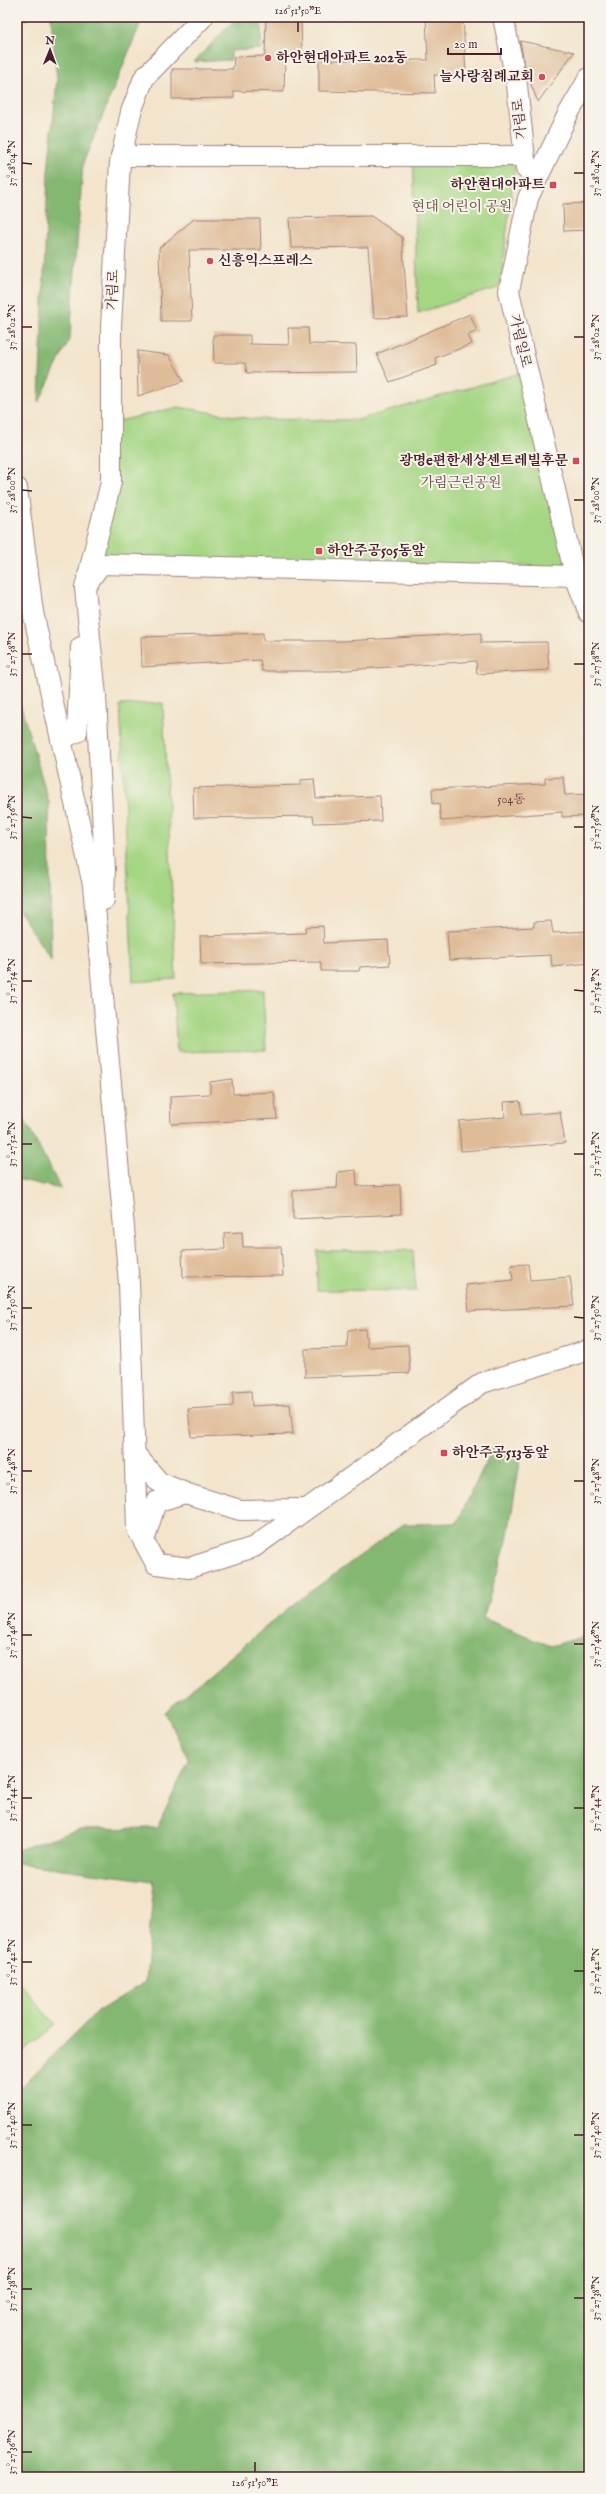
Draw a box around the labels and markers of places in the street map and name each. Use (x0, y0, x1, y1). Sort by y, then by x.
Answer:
place label: 하안현대아파트 202동 (276, 49, 408, 67)
marker: 하안현대아파트 202동 (263, 53, 273, 63)
place label: 늘사랑침례교회 (439, 68, 534, 86)
marker: 늘사랑침례교회 (537, 72, 547, 82)
place label: 하안현대아파트 (450, 176, 545, 194)
marker: 하안현대아파트 (548, 180, 558, 190)
place label: 신흥익스프레스 (218, 252, 313, 270)
marker: 신흥익스프레스 (205, 256, 215, 266)
place label: 광명e편한세상센트레빌후문 (399, 452, 568, 470)
marker: 광명e편한세상센트레빌후문 (571, 456, 581, 466)
place label: 하안주공505동앞 (327, 542, 426, 560)
marker: 하안주공505동앞 (314, 546, 324, 556)
place label: 하안주공513동앞 (452, 1444, 549, 1462)
marker: 하안주공513동앞 (439, 1448, 449, 1458)

